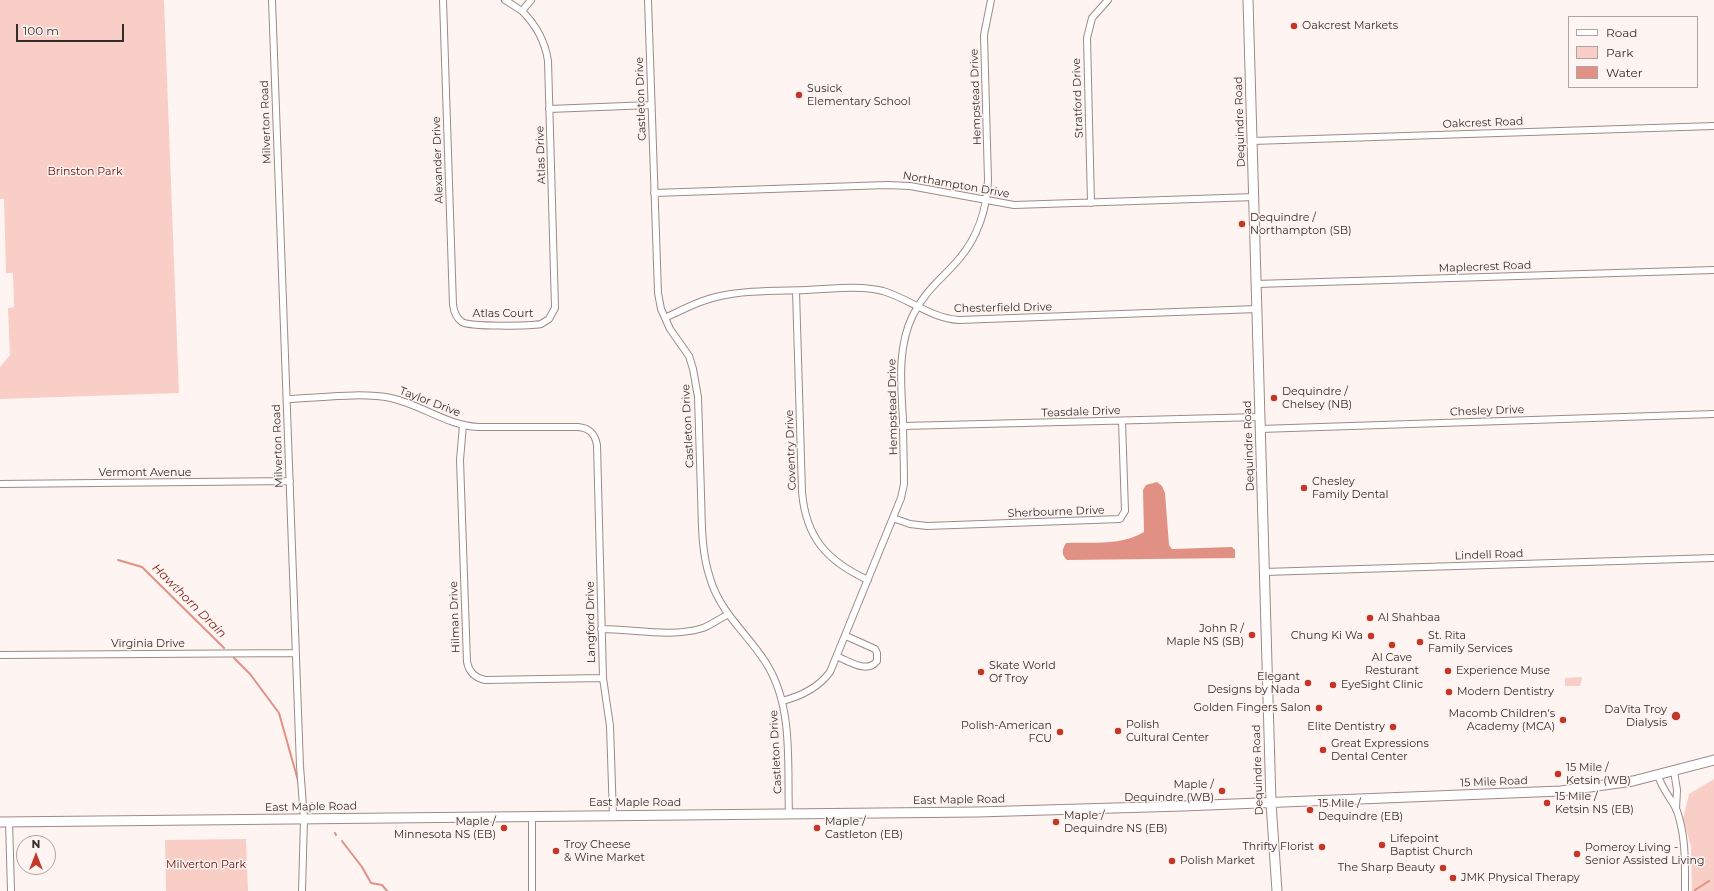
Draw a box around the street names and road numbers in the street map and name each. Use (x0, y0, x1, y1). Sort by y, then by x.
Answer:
street label: Hempstead Drive (968, 49, 984, 145)
street label: Castleton Drive (633, 57, 649, 141)
street label: Stratford Drive (1070, 58, 1086, 138)
street label: Dequindre Road (1232, 76, 1248, 168)
street label: Milverton Road (258, 80, 274, 164)
street label: Oakcrest Road (1442, 115, 1524, 131)
street label: Alexander Drive (430, 116, 446, 204)
street label: Atlas Drive (533, 125, 549, 185)
street label: Northampton Drive (902, 169, 1010, 201)
street label: Maplecrest Road (1438, 259, 1532, 275)
street label: Chesterfield Drive (954, 301, 1052, 315)
street label: Atlas Court (473, 307, 533, 321)
street label: Hempstead Drive (886, 359, 900, 455)
street label: Taylor Drive (398, 384, 462, 420)
street label: Castleton Drive (679, 384, 697, 468)
street label: Dequindre Road (1241, 400, 1257, 492)
street label: Chesley Drive (1450, 403, 1524, 419)
street label: Milverton Road (270, 404, 286, 488)
street label: Teasdale Drive (1041, 404, 1121, 420)
street label: Coventry Drive (783, 409, 799, 491)
street label: Vermont Avenue (99, 466, 191, 480)
street label: Sherbourne Drive (1007, 504, 1105, 520)
street label: Lindell Road (1455, 547, 1523, 563)
street label: Hilman Drive (447, 581, 463, 653)
street label: Langford Drive (584, 581, 598, 663)
street label: Virginia Drive (111, 637, 185, 651)
street label: Castleton Drive (767, 710, 785, 794)
street label: Dequindre Road (1250, 724, 1266, 816)
street label: 15 Mile Road (1460, 774, 1528, 790)
street label: East Maple Road (913, 793, 1005, 807)
street label: East Maple Road (589, 796, 681, 810)
street label: East Maple Road (265, 800, 357, 814)

